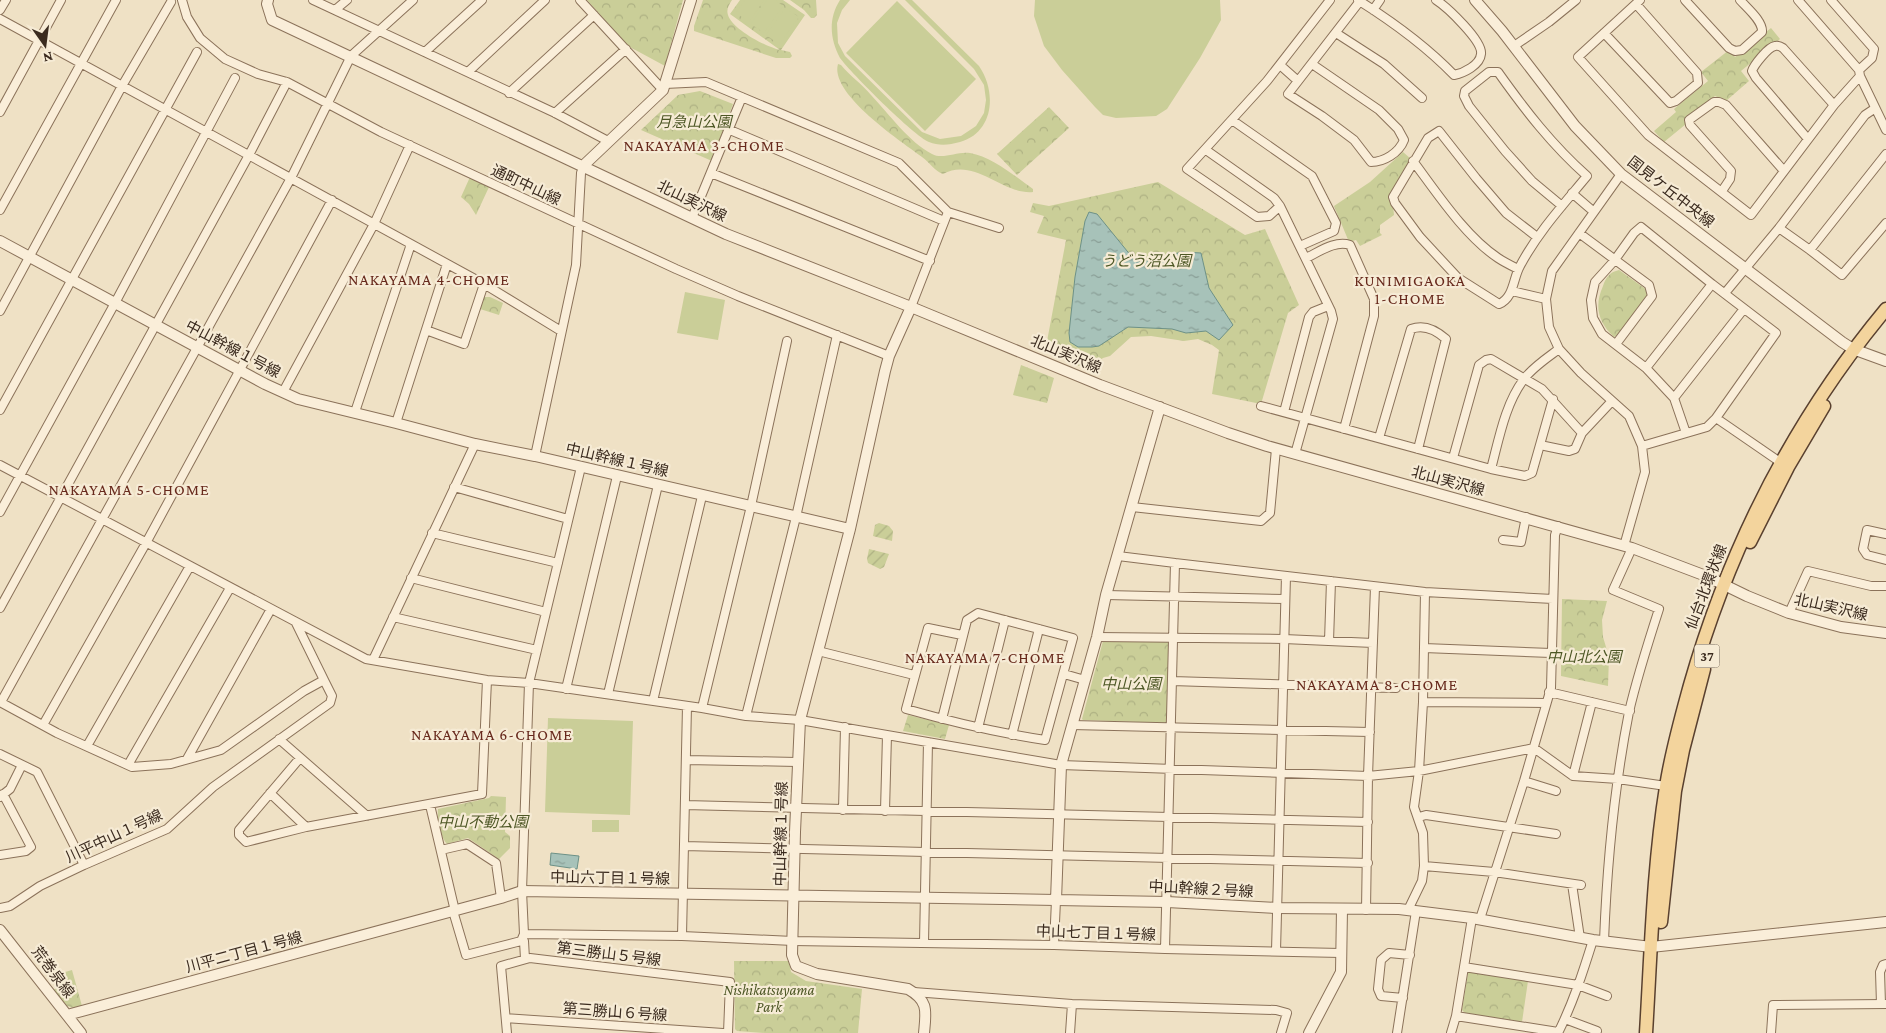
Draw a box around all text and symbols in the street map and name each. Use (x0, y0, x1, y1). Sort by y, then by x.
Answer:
north arrow (20, 20, 70, 70)
text: N (41, 49, 55, 67)
park label: 月急山公園 (656, 114, 733, 130)
district label: NAKAYAMA 3-CHOME (623, 137, 785, 154)
street label: 国見ケ丘中央線 (1625, 153, 1717, 231)
street label: 通町中山線 (489, 162, 563, 208)
street label: 北山実沢線 (655, 176, 730, 225)
park label: うどう沼公園 (1101, 253, 1193, 269)
district label: NAKAYAMA 4-CHOME (348, 271, 510, 288)
district label: KUNIMIGAOKA 1-CHOME (1354, 272, 1466, 307)
street label: 中山幹線１号線 (183, 317, 283, 381)
street label: 北山実沢線 (1028, 331, 1104, 376)
street label: 中山幹線１号線 (564, 440, 670, 480)
street label: 北山実沢線 (1410, 463, 1487, 498)
district label: NAKAYAMA 5-CHOME (48, 481, 210, 498)
street label: 仙台北環状線 (1681, 542, 1730, 632)
street label: 北山実沢線 (1793, 590, 1870, 623)
road number: 37 (1694, 644, 1720, 668)
district label: NAKAYAMA 7-CHOME (905, 649, 1065, 666)
park label: 中山北公園 (1546, 649, 1623, 665)
park label: 中山公園 (1101, 676, 1163, 692)
district label: NAKAYAMA 8-CHOME (1296, 676, 1458, 693)
district label: NAKAYAMA 6-CHOME (411, 726, 573, 743)
street label: 中山幹線１号線 (772, 781, 790, 887)
street label: 川平中山１号線 (63, 807, 165, 865)
park label: 中山不動公園 (438, 814, 530, 830)
street label: 中山六丁目１号線 (550, 869, 670, 887)
street label: 中山幹線２号線 (1148, 878, 1254, 900)
street label: 中山七丁目１号線 (1036, 923, 1156, 943)
street label: 川平二丁目１号線 (184, 929, 304, 975)
street label: 第三勝山５号線 (556, 940, 662, 968)
street label: 荒巻泉線 (29, 943, 77, 1001)
park label: Nishikatsuyama Park (723, 982, 815, 1015)
street label: 第三勝山６号線 (562, 1000, 668, 1024)

